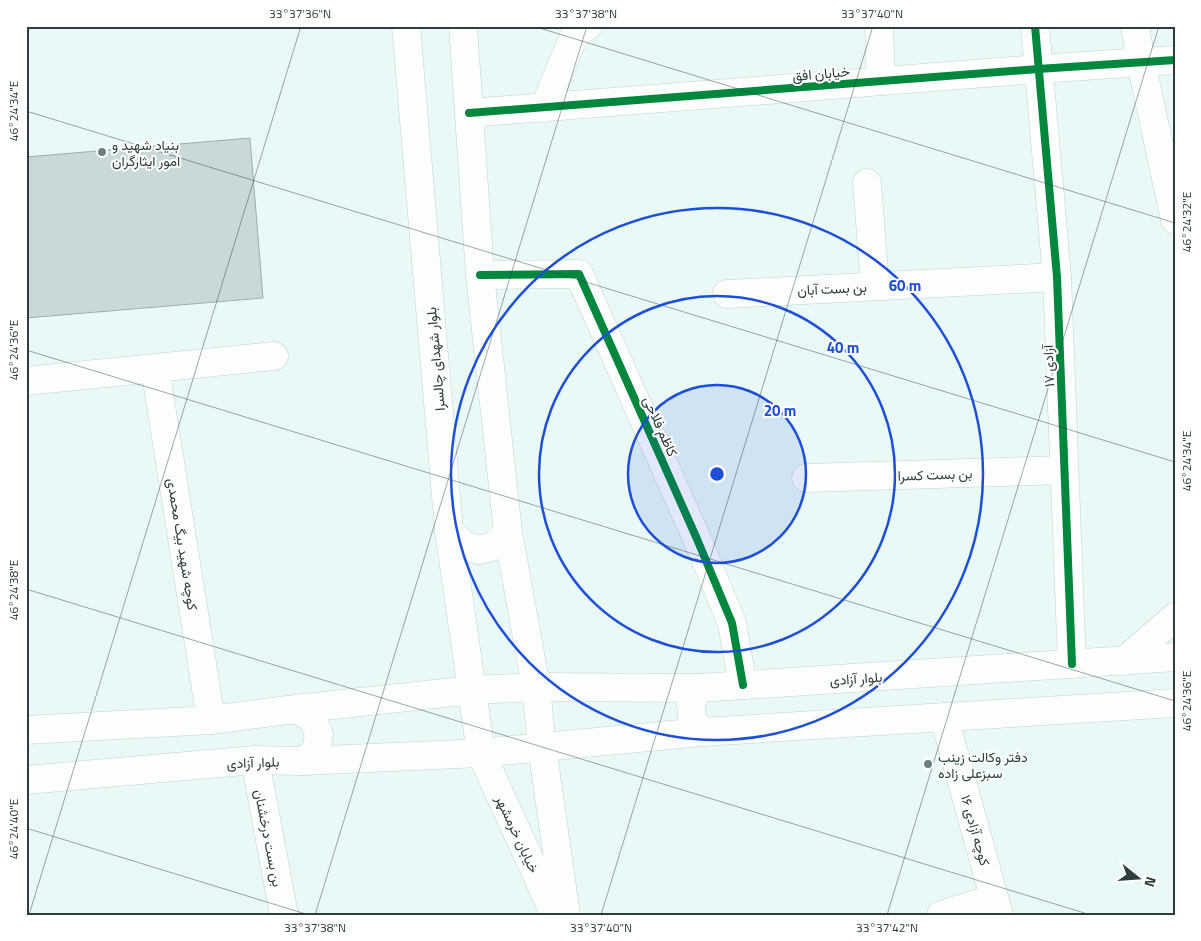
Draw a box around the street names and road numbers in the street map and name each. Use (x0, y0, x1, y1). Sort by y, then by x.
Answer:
street label: خیابان افق (791, 60, 851, 86)
street label: بن بست آبان (797, 276, 867, 300)
street label: بلوار شهدای چالسرا (420, 306, 450, 412)
street label: آزادی ۱۷ (1037, 343, 1059, 388)
street label: کاظم فلاحی (638, 392, 684, 460)
street label: بن بست کسرا (897, 462, 973, 486)
street label: کوچه شهید بیگ محمدی (162, 476, 204, 612)
street label: بلوار آزادی (829, 666, 883, 690)
street label: بلوار آزادی (226, 751, 280, 773)
street label: بن بست درخشنان (249, 788, 289, 888)
street label: خیابان خرمشهر (490, 791, 545, 876)
street label: کوچه آزادی ۱۶ (956, 792, 996, 868)

